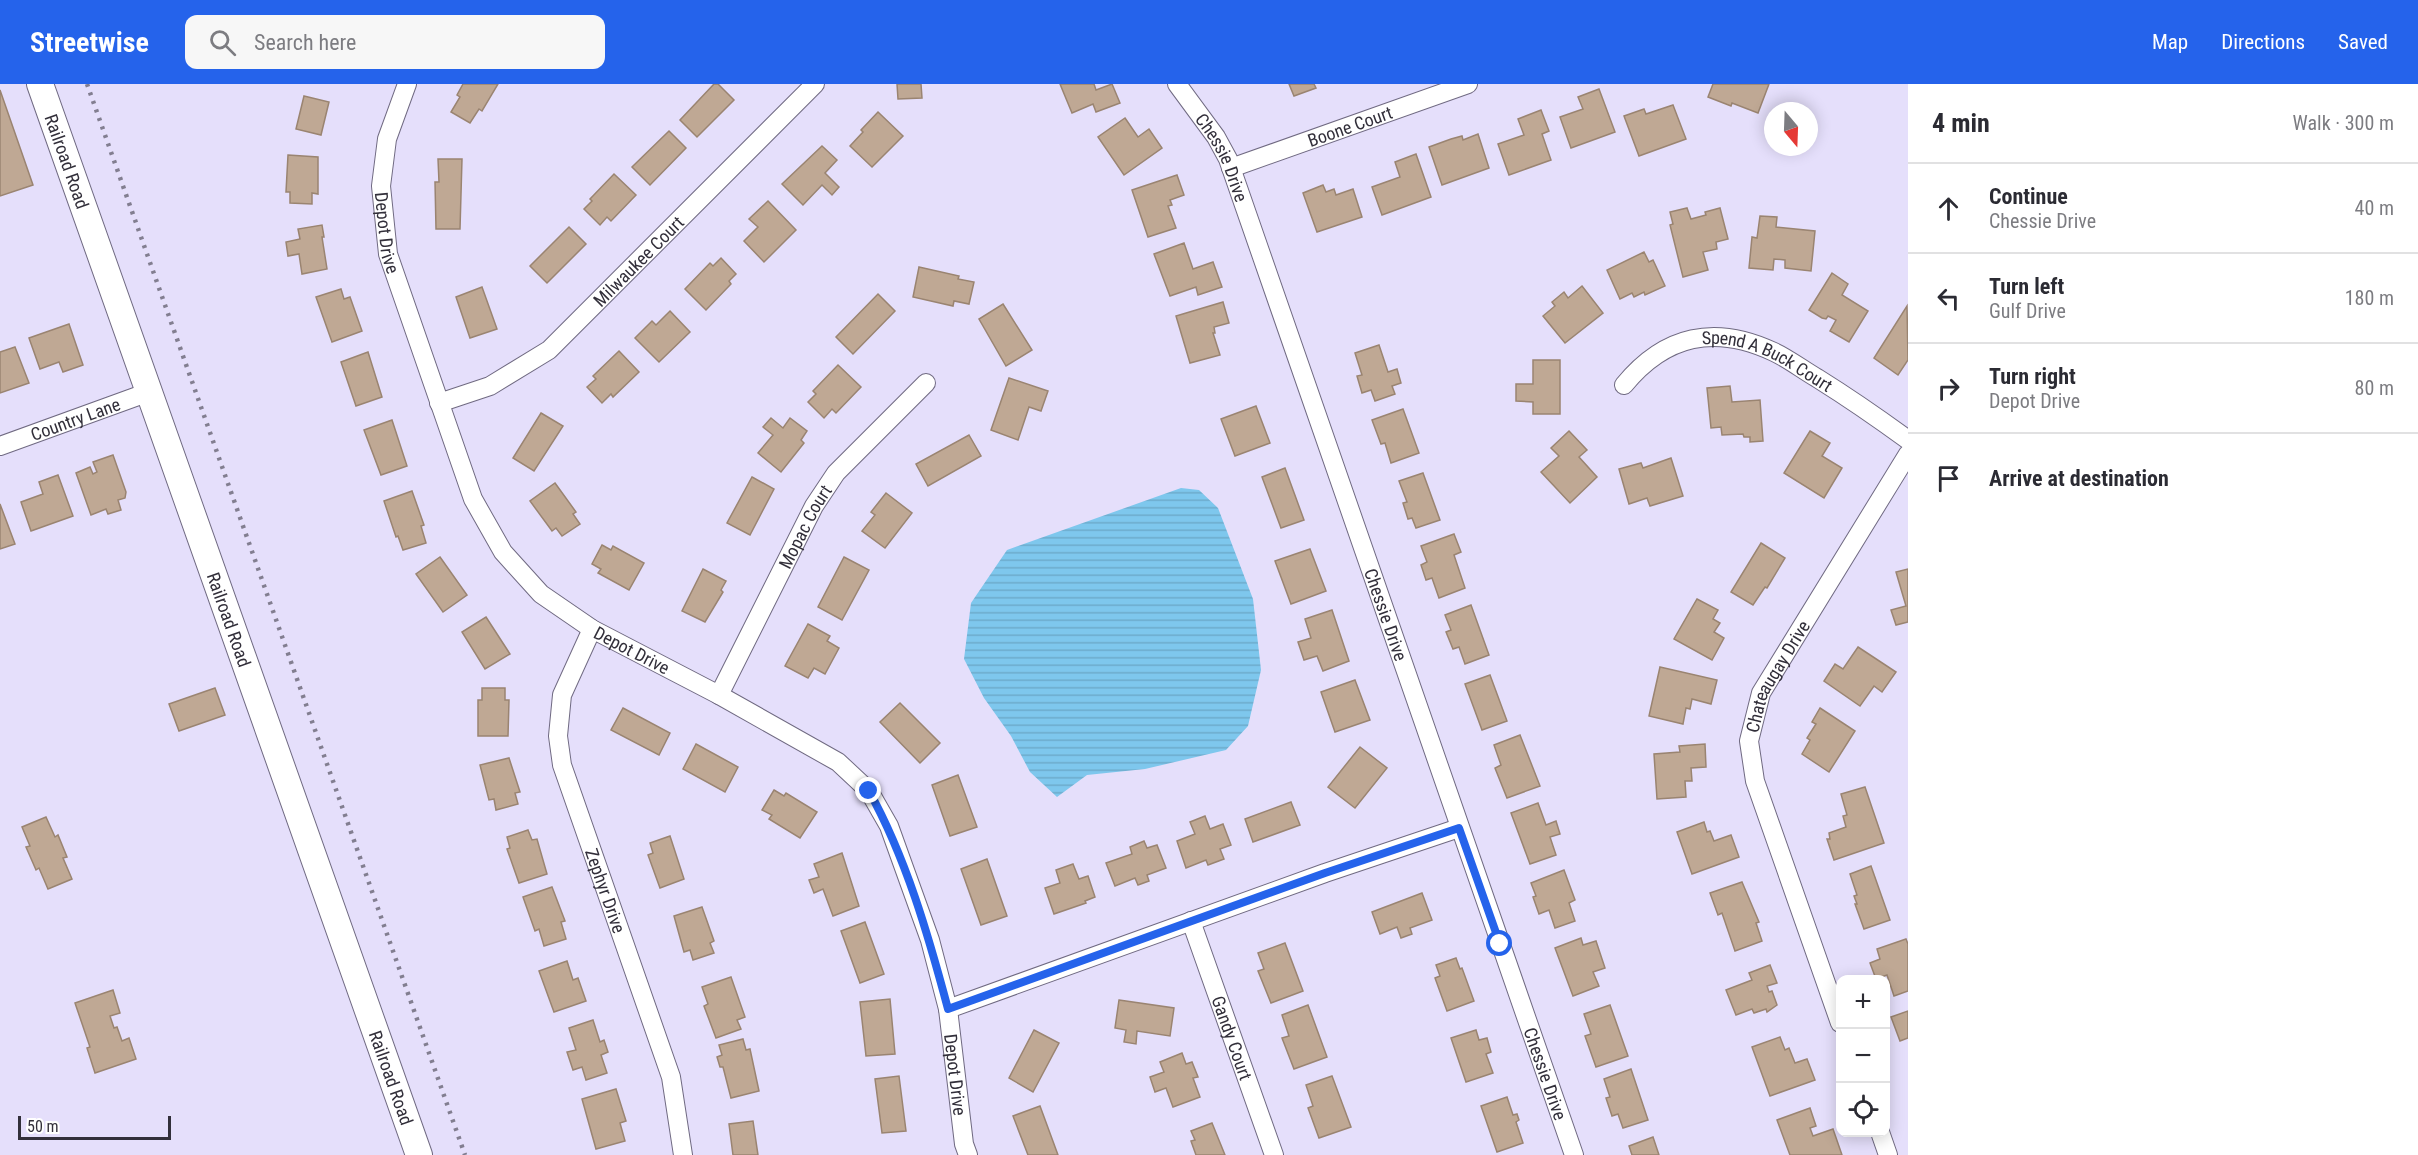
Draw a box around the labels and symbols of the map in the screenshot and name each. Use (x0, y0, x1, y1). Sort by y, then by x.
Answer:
street label: Boone Court (1305, 101, 1395, 151)
north arrow (1764, 102, 1818, 156)
street label: Chessie Drive (1192, 109, 1252, 204)
street label: Railroad Road (41, 111, 94, 211)
street label: Depot Drive (371, 191, 404, 276)
street label: Milwaukee Court (589, 211, 688, 310)
street label: Spend A Buck Court (1701, 326, 1837, 396)
street label: Country Lane (28, 393, 123, 445)
street label: Mopac Court (774, 481, 836, 572)
street label: Chessie Drive (1360, 565, 1412, 663)
street label: Railroad Road (203, 569, 256, 669)
street label: Chateaugay Drive (1741, 616, 1814, 735)
street label: Depot Drive (591, 622, 673, 678)
route end (855, 777, 881, 803)
street label: Zephyr Drive (581, 845, 630, 936)
route start (1486, 930, 1512, 956)
street label: Gandy Court (1208, 993, 1257, 1083)
street label: Chessie Drive (1520, 1025, 1571, 1123)
street label: Railroad Road (365, 1028, 418, 1128)
street label: Depot Drive (941, 1033, 971, 1117)
scale bar (18, 1113, 171, 1140)

